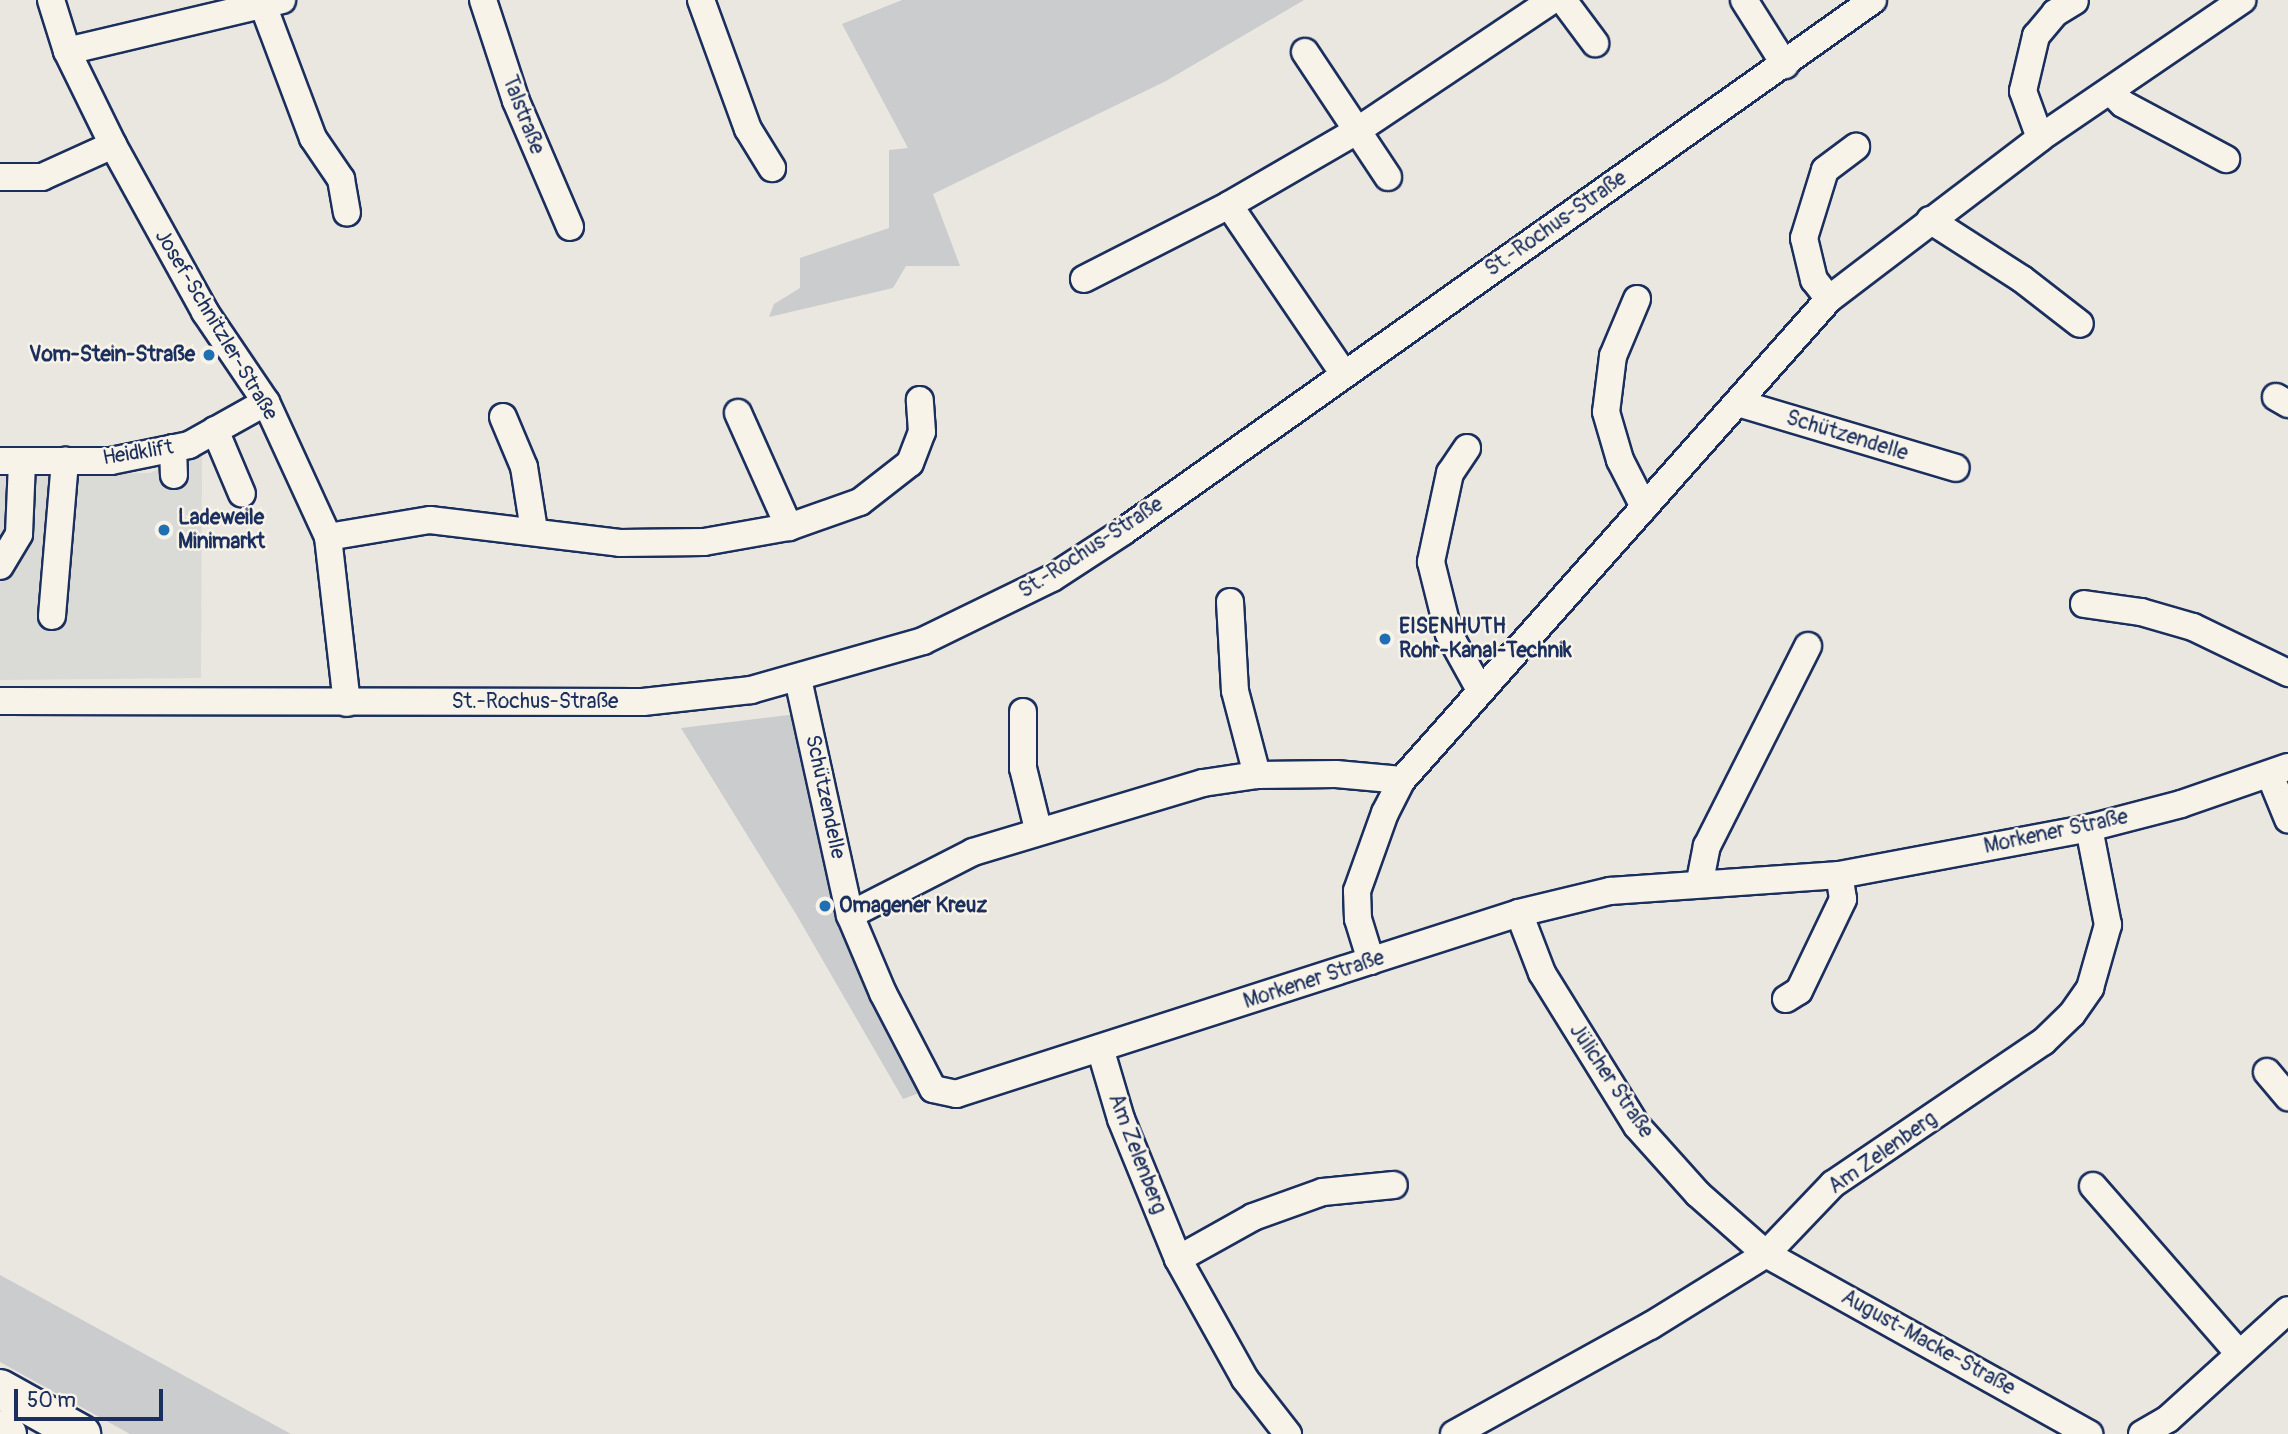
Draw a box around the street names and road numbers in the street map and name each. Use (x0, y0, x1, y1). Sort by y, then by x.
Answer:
street label: Talstraße (497, 72, 549, 158)
street label: St.-Rochus-Straße (1480, 166, 1632, 282)
street label: Josef-Schnitzler-Straße (149, 225, 283, 425)
street label: Schützendelle (1783, 406, 1911, 466)
street label: Heidklift (101, 435, 175, 471)
street label: St.-Rochus-Straße (1014, 492, 1168, 604)
street label: St.-Rochus-Straße (452, 689, 618, 715)
street label: Schützendelle (800, 733, 850, 861)
street label: Morkener Straße (1982, 804, 2130, 860)
street label: Morkener Straße (1240, 945, 1388, 1015)
street label: Jülicher Straße (1564, 1019, 1658, 1143)
street label: Am Zelenberg (1103, 1090, 1171, 1218)
street label: Am Zelenberg (1824, 1106, 1942, 1200)
street label: August-Macke-Straße (1837, 1285, 2019, 1401)

